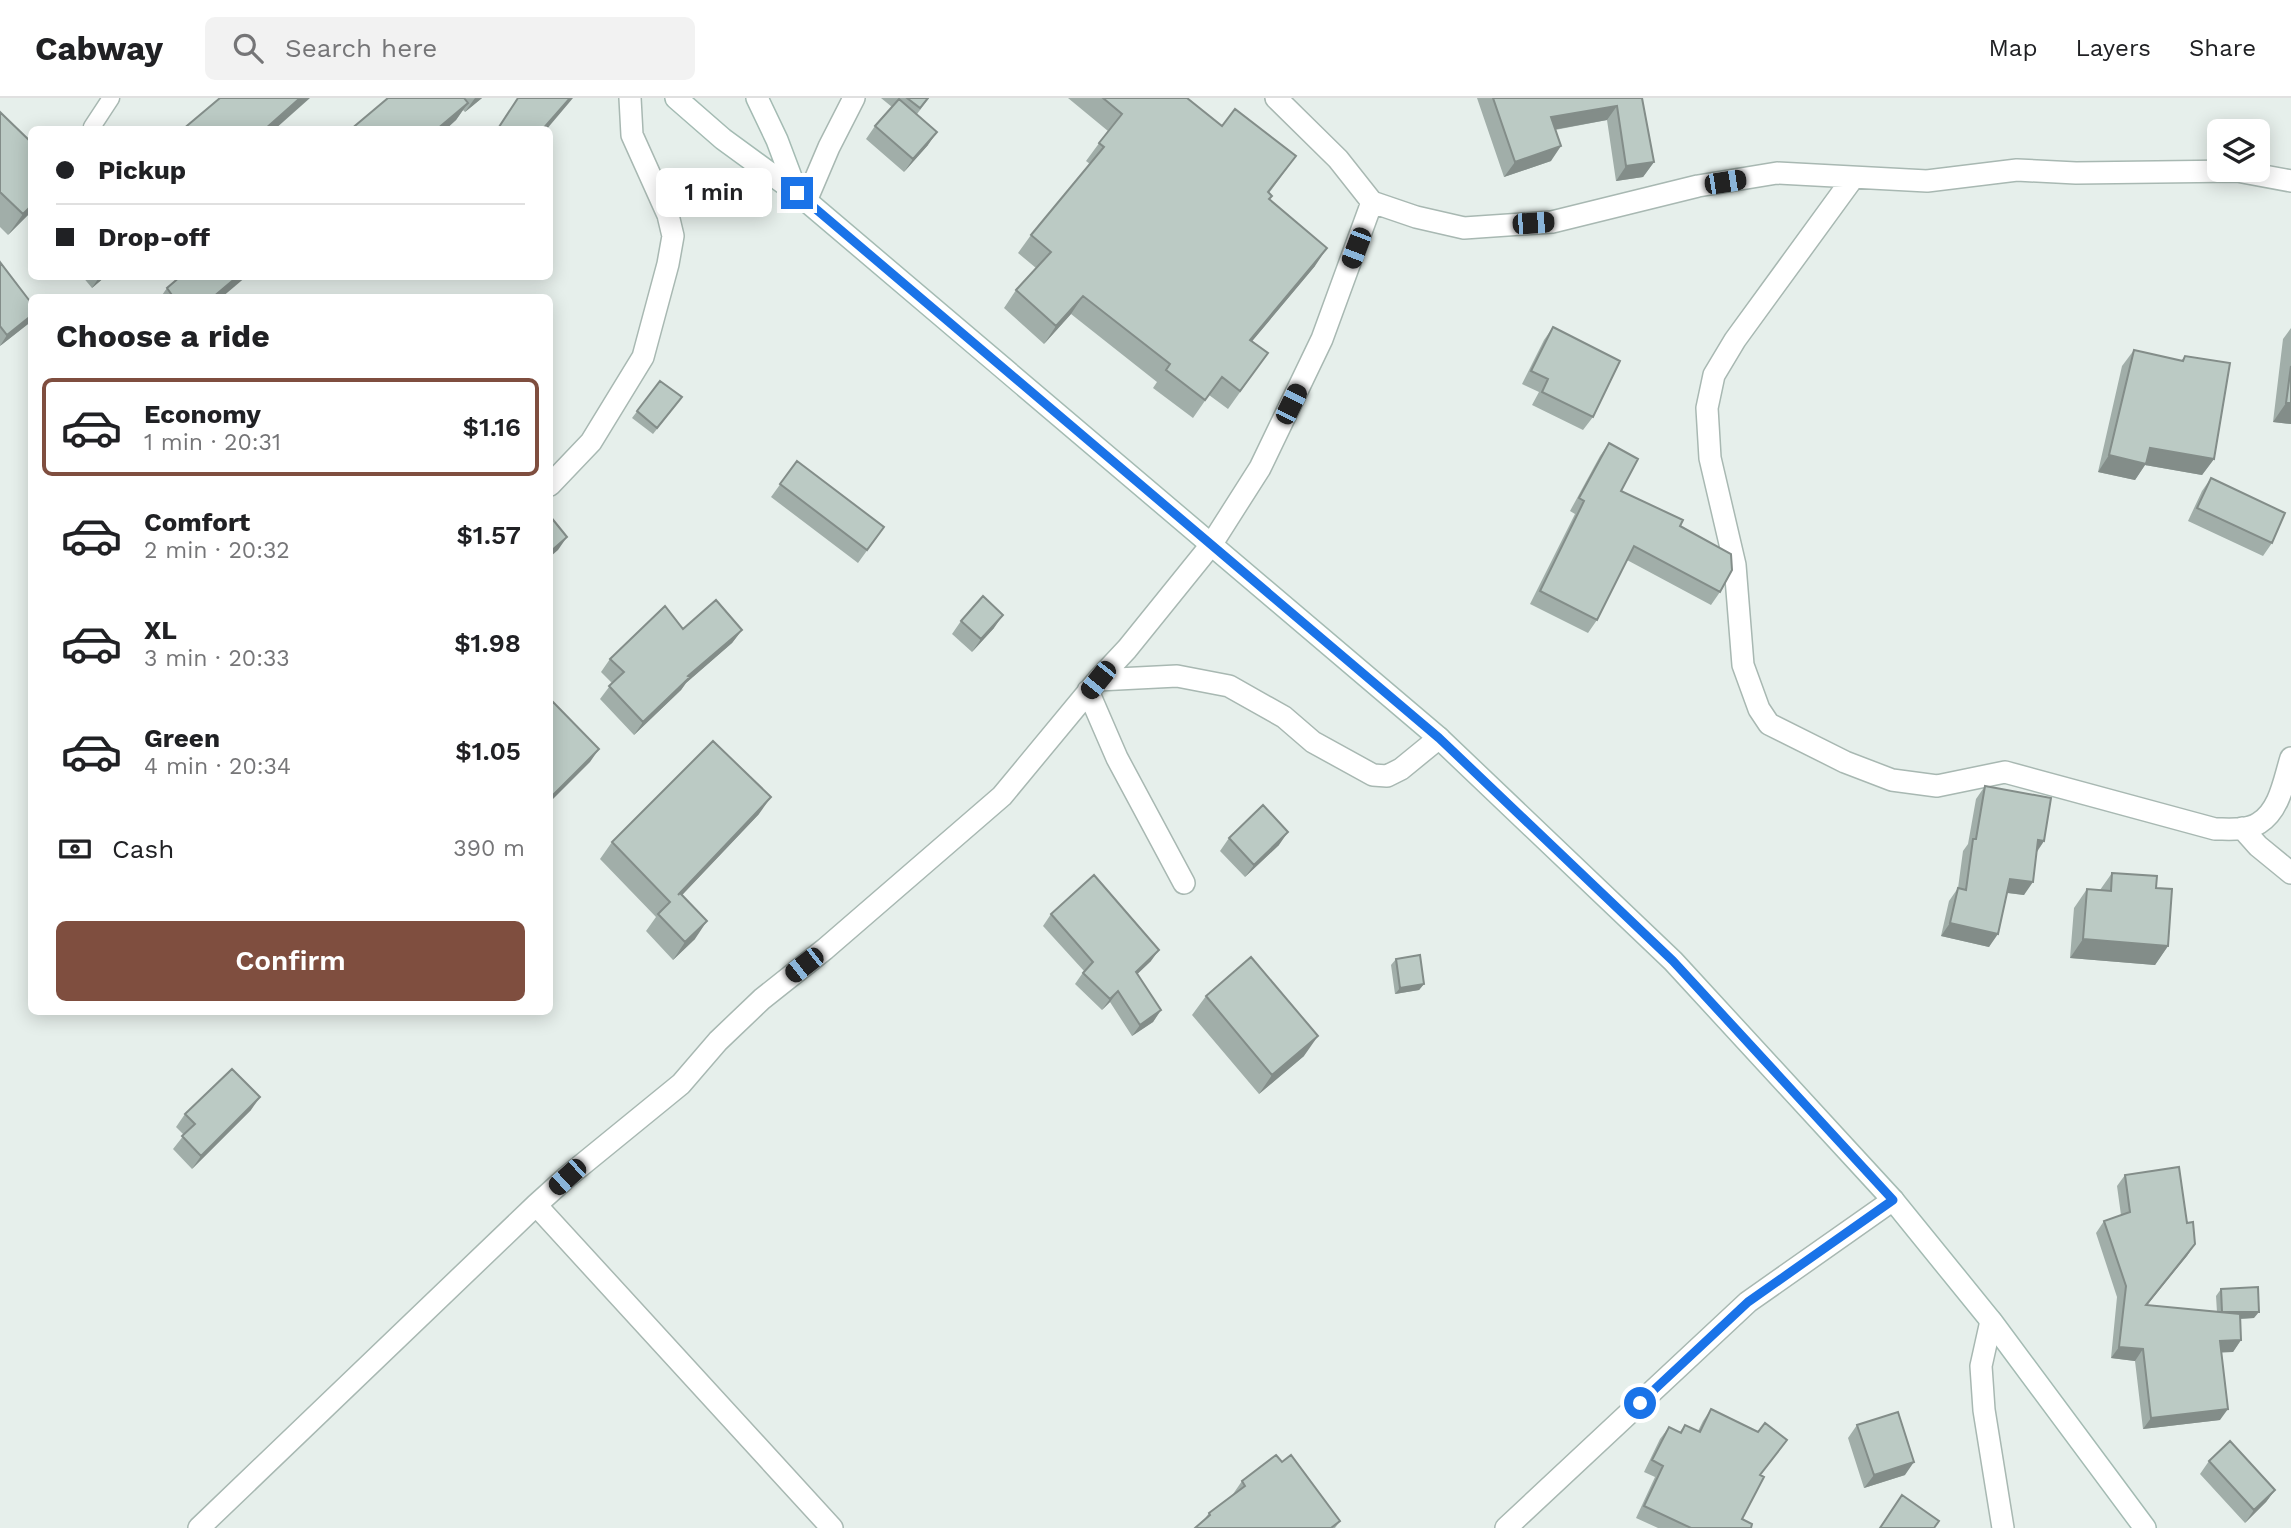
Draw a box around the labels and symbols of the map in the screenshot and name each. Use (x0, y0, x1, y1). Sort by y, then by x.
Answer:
callout: 1 min (657, 168, 772, 217)
car (1703, 168, 1748, 196)
route end (781, 177, 813, 209)
car (1512, 211, 1555, 235)
car (1339, 225, 1374, 271)
car (1273, 381, 1310, 427)
car (1077, 657, 1120, 703)
car (781, 944, 828, 986)
car (545, 1155, 590, 1199)
route start (1624, 1387, 1656, 1419)

